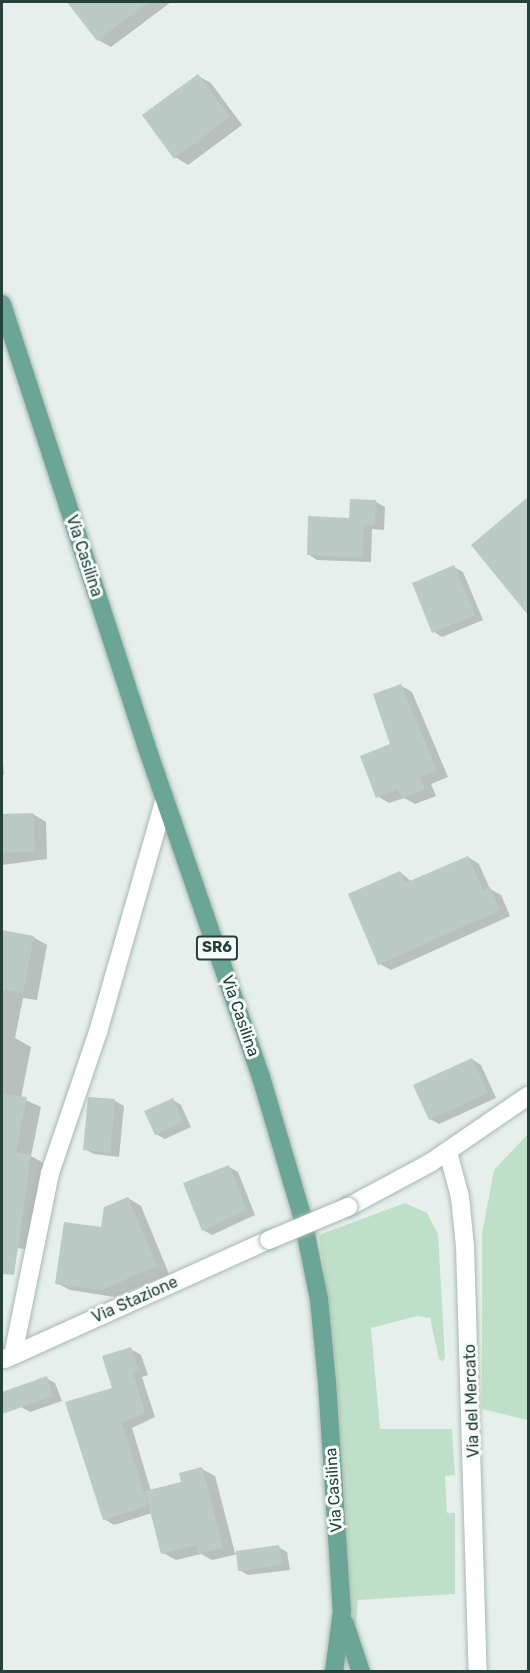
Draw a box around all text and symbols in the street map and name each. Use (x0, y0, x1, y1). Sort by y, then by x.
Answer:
street label: Via Casilina (62, 513, 106, 599)
road number: SR6 (194, 936, 240, 960)
street label: Via Casilina (217, 973, 263, 1059)
street label: Via Stazione (89, 1273, 181, 1327)
street label: Via del Mercato (460, 1344, 484, 1458)
street label: Via Casilina (321, 1447, 347, 1533)

